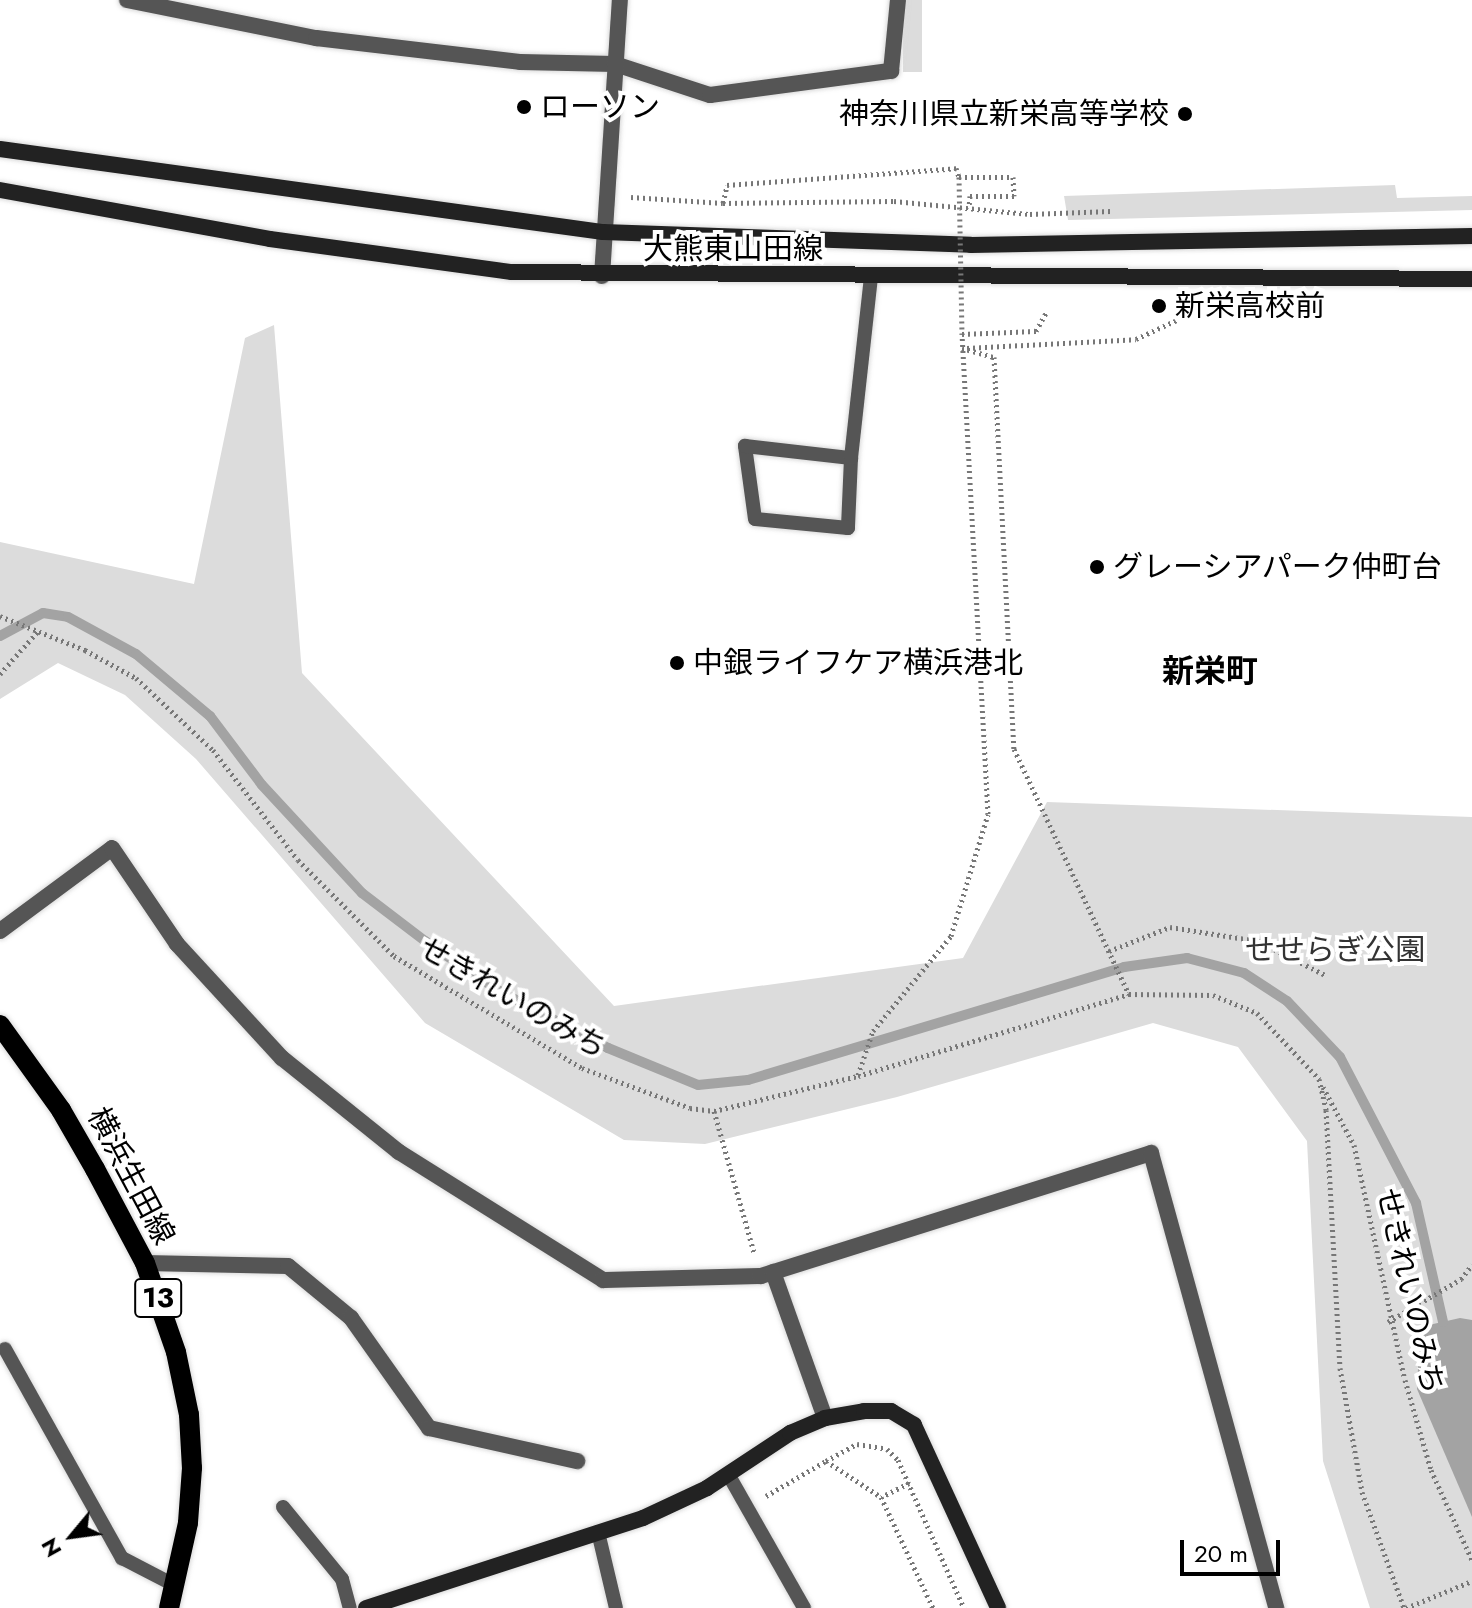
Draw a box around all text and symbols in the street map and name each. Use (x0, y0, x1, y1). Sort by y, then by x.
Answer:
place label: ローソン (540, 89, 660, 125)
place label: 神奈川県立新栄高等学校 (839, 96, 1169, 132)
marker: ローソン (515, 98, 533, 116)
marker: 神奈川県立新栄高等学校 (1176, 105, 1194, 123)
street label: 大熊東山田線 (643, 231, 823, 267)
place label: 新栄高校前 (1175, 288, 1325, 324)
marker: 新栄高校前 (1150, 297, 1168, 315)
place label: グレーシアパーク仲町台 (1113, 549, 1443, 585)
marker: グレーシアパーク仲町台 (1088, 558, 1106, 576)
place label: 中銀ライフケア横浜港北 (693, 645, 1023, 681)
district label: 新栄町 (1162, 652, 1258, 690)
marker: 中銀ライフケア横浜港北 (668, 654, 686, 672)
street label: せきれいのみち (413, 930, 613, 1066)
park label: せせらぎ公園 (1245, 932, 1425, 968)
street label: 横浜生田線 (80, 1101, 182, 1251)
street label: せきれいのみち (1369, 1185, 1451, 1397)
road number: 13 (134, 1274, 182, 1322)
north arrow (32, 1496, 112, 1576)
scale bar (1184, 1524, 1284, 1574)
text: N (33, 1532, 69, 1563)
text: 20 m (1194, 1536, 1248, 1571)

